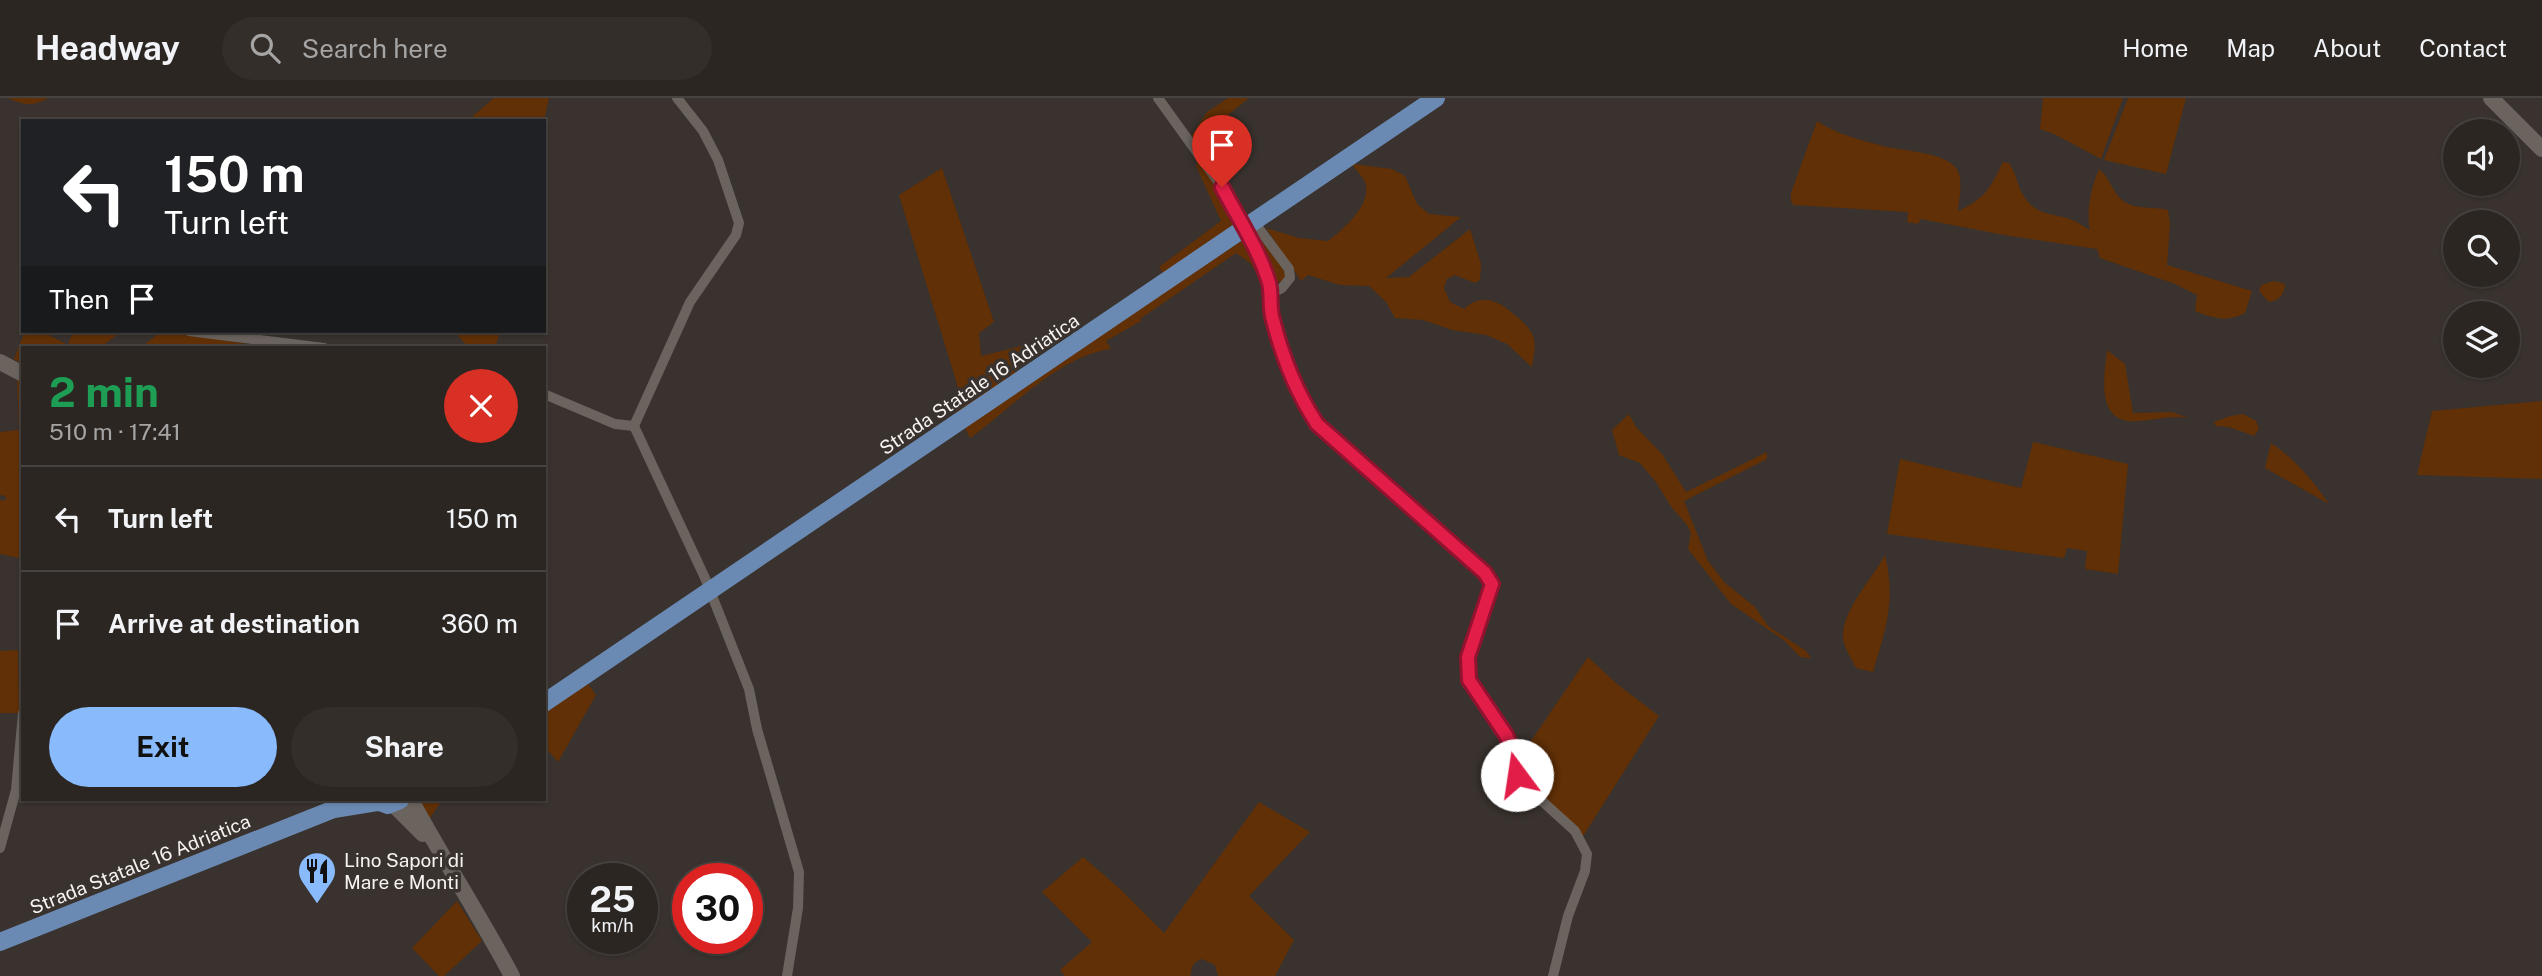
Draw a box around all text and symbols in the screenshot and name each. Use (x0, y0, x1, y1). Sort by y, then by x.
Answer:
search box (222, 17, 712, 80)
text: Headway (35, 29, 180, 67)
icon: search (246, 29, 284, 67)
text: Search here (302, 33, 448, 64)
text: Home (2122, 34, 2188, 62)
text: Map (2226, 34, 2275, 62)
text: About (2313, 34, 2381, 62)
text: Contact (2419, 34, 2507, 62)
pin (1192, 115, 1252, 187)
map controls (2443, 119, 2520, 378)
button: sound (2443, 119, 2520, 196)
icon: arrive (1203, 126, 1241, 164)
text: 150 m (164, 145, 305, 203)
icon: left (49, 147, 140, 238)
text: Turn left (164, 204, 289, 241)
button: search (2443, 210, 2520, 287)
icon: arrive (123, 280, 161, 318)
text: Then (49, 284, 109, 315)
button: layers (2443, 301, 2520, 378)
street label: Strada Statale 16 Adriatica (875, 309, 1083, 459)
text: 2 min (49, 367, 159, 416)
button: close (444, 369, 518, 443)
text: 510 m · 17:41 (49, 418, 181, 445)
icon: left (49, 500, 87, 538)
text: Turn left (108, 503, 213, 534)
text: 150 m (446, 503, 518, 534)
icon: arrive (49, 605, 87, 643)
text: Arrive at destination (108, 608, 360, 639)
text: 360 m (441, 608, 518, 639)
button: Exit (49, 707, 277, 787)
button: Share (291, 707, 518, 787)
position arrow (1480, 738, 1554, 812)
street label: Strada Statale 16 Adriatica (27, 810, 253, 918)
place label: Lino Sapori di Mare e Monti (344, 849, 464, 893)
restaurant icon: Lino Sapori di Mare e Monti (296, 850, 338, 905)
speed limit sign: 30 (672, 863, 763, 954)
text: 25 (590, 879, 635, 920)
text: km/h (591, 915, 634, 936)

